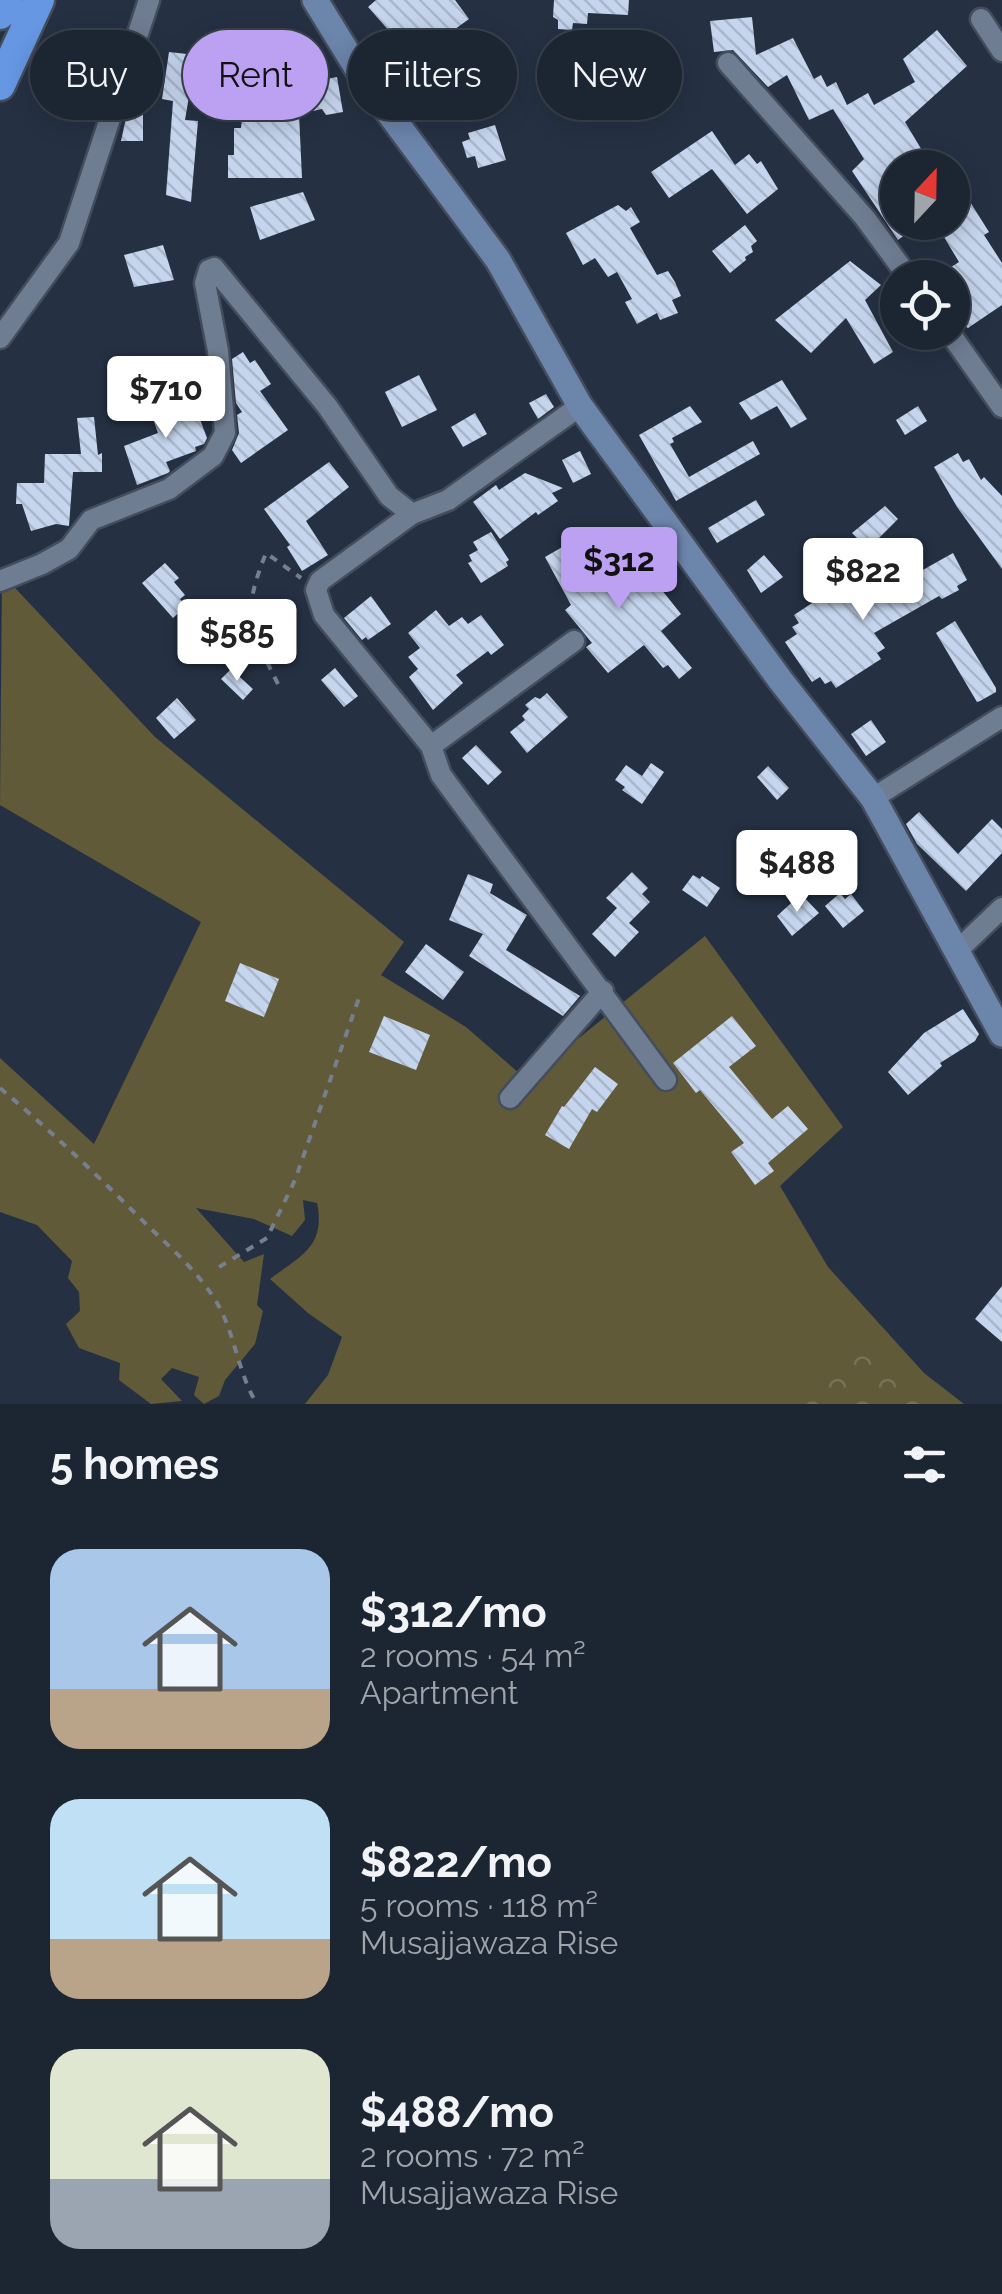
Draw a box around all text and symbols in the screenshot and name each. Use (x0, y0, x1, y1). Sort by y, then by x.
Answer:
chip: Buy (30, 30, 163, 120)
chip: Rent (183, 30, 328, 120)
chip: Filters (348, 30, 517, 120)
chip: New (537, 30, 682, 120)
north arrow (880, 150, 970, 240)
map controls (880, 150, 970, 350)
button: locate (880, 260, 970, 350)
pin: $710 (107, 356, 225, 441)
text: $710 (129, 370, 203, 407)
pin: $312 (560, 527, 678, 612)
pin: $822 (804, 538, 922, 623)
text: $312 (583, 541, 655, 578)
text: $822 (825, 552, 901, 589)
pin: $585 (178, 599, 296, 684)
text: $585 (199, 613, 275, 650)
pin: $488 (738, 830, 856, 915)
text: $488 (758, 844, 836, 881)
icon: filters (897, 1437, 952, 1492)
text: 5 homes (50, 1440, 219, 1489)
text: $312/mo (360, 1588, 547, 1637)
icon: home (130, 1589, 250, 1709)
text: 2 rooms · 54 m² (360, 1637, 586, 1674)
text: Apartment (360, 1674, 518, 1711)
text: $822/mo (360, 1838, 552, 1887)
icon: home (130, 1839, 250, 1959)
text: 5 rooms · 118 m² (360, 1887, 598, 1924)
text: Musajjawaza Rise (360, 1924, 618, 1961)
text: $488/mo (360, 2088, 554, 2137)
icon: home (130, 2089, 250, 2209)
text: 2 rooms · 72 m² (360, 2137, 585, 2174)
text: Musajjawaza Rise (360, 2174, 618, 2211)

